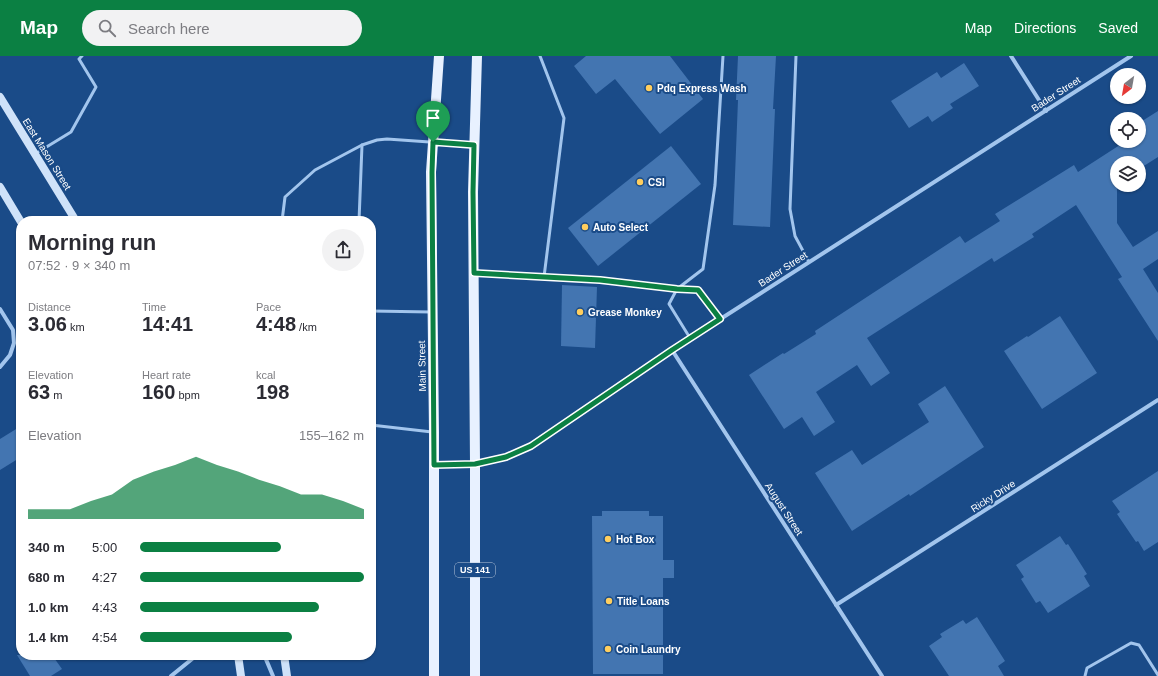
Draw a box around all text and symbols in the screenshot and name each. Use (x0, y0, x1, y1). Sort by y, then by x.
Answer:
search box (82, 10, 362, 46)
text: Map (20, 17, 58, 38)
icon: search (96, 17, 118, 39)
text: Search here (128, 20, 210, 37)
text: Map (965, 20, 992, 36)
text: Directions (1014, 20, 1076, 36)
text: Saved (1098, 20, 1138, 36)
north arrow (1110, 68, 1146, 104)
map controls (1110, 68, 1146, 192)
street label: Bader Street (1029, 74, 1083, 114)
marker: Pdq Express Wash (644, 83, 654, 93)
place label: Pdq Express Wash (657, 83, 747, 94)
pin (416, 101, 450, 142)
icon: arrive (422, 107, 444, 129)
button: locate (1110, 112, 1146, 148)
street label: East Mason Street (21, 116, 74, 192)
button: layers (1110, 156, 1146, 192)
marker: CSI (635, 177, 645, 187)
place label: CSI (648, 177, 665, 188)
marker: Auto Select (580, 222, 590, 232)
place label: Auto Select (593, 222, 649, 233)
button: share (322, 229, 364, 271)
text: Morning run (28, 230, 156, 255)
street label: Bader Street (756, 249, 810, 289)
text: 07:52 · 9 × 340 m (28, 258, 130, 273)
text: Distance (28, 301, 71, 313)
text: Time (142, 301, 166, 313)
text: Pace (256, 301, 281, 313)
marker: Grease Monkey (575, 307, 585, 317)
place label: Grease Monkey (588, 307, 662, 318)
text: 3.06 (28, 313, 67, 335)
text: 14:41 (142, 313, 193, 335)
text: 4:48 (256, 313, 296, 335)
text: km (67, 321, 85, 333)
text: /km (296, 321, 317, 333)
street label: Main Street (416, 340, 428, 392)
text: Elevation (28, 369, 73, 381)
text: Heart rate (142, 369, 191, 381)
text: kcal (256, 369, 276, 381)
text: 63 (28, 381, 50, 403)
text: 160 (142, 381, 175, 403)
text: 198 (256, 381, 289, 403)
text: m (50, 389, 62, 401)
text: bpm (175, 389, 200, 401)
text: Elevation (28, 428, 81, 443)
text: 155–162 m (299, 428, 364, 443)
street label: Ricky Drive (969, 477, 1018, 514)
street label: August Street (763, 481, 805, 538)
marker: Hot Box (603, 534, 613, 544)
place label: Hot Box (616, 534, 655, 545)
text: 340 m (28, 540, 65, 555)
text: 5:00 (92, 540, 117, 555)
road number: US 141 (455, 563, 495, 577)
text: 680 m (28, 570, 65, 585)
text: 4:27 (92, 570, 117, 585)
marker: Title Loans (604, 596, 614, 606)
place label: Title Loans (617, 596, 670, 607)
text: 1.0 km (28, 600, 68, 615)
text: 4:43 (92, 600, 117, 615)
text: 1.4 km (28, 630, 68, 645)
text: 4:54 (92, 630, 117, 645)
marker: Coin Laundry (603, 644, 613, 654)
place label: Coin Laundry (616, 644, 681, 655)

